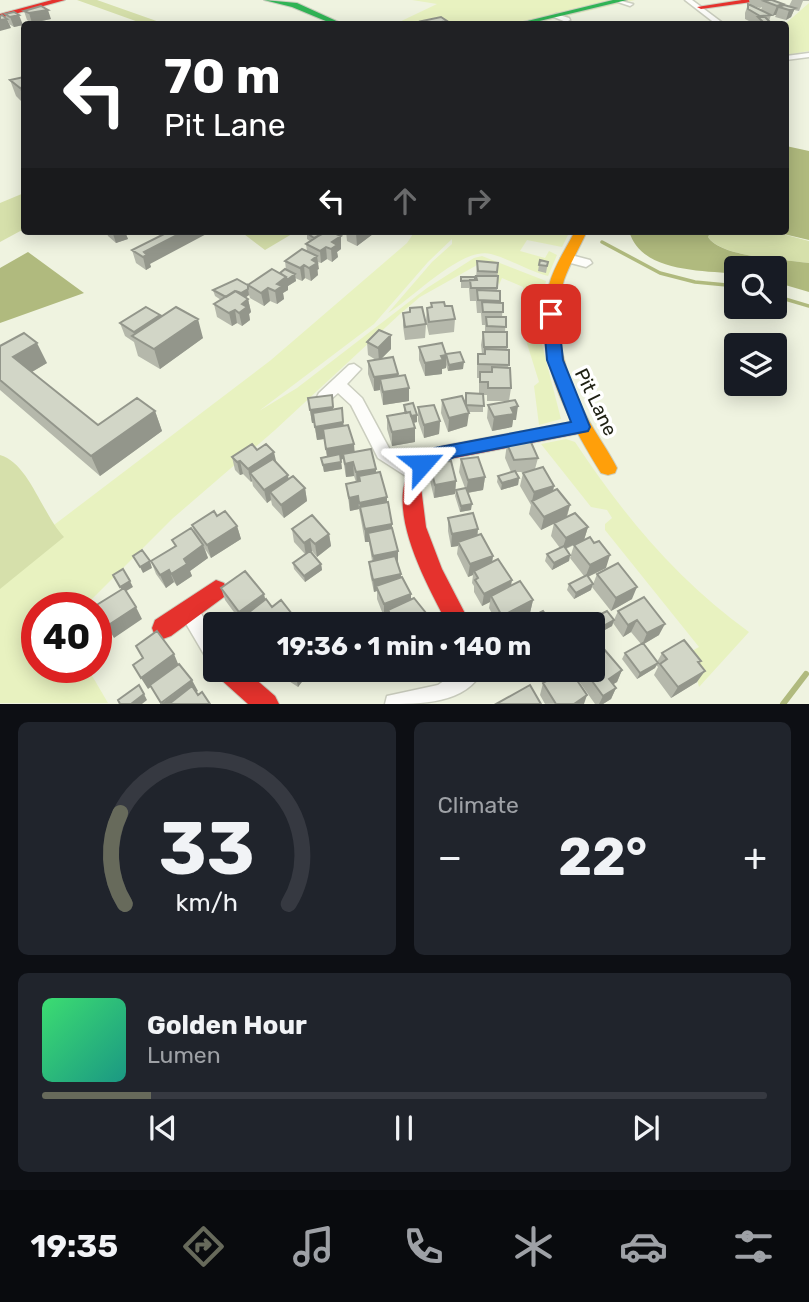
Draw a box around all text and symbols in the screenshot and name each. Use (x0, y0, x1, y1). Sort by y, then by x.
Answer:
text: 70 m (164, 47, 281, 105)
icon: left (49, 49, 140, 140)
text: Pit Lane (164, 106, 286, 144)
icon: left (313, 182, 351, 220)
icon: ahead (386, 182, 424, 220)
icon: right (459, 182, 497, 220)
map controls (724, 256, 787, 396)
button: search (724, 256, 787, 319)
pin (521, 284, 581, 344)
icon: arrive (532, 295, 570, 333)
button: layers (724, 333, 787, 396)
street label: Pit Lane (570, 364, 622, 440)
position arrow (385, 427, 459, 501)
speed limit sign: 40 (21, 592, 112, 683)
text: 19:36 · 1 min · 140 m (277, 631, 531, 662)
text: Climate (438, 791, 519, 819)
text: 33 (159, 807, 255, 893)
text: 22° (558, 826, 647, 888)
text: − (438, 834, 462, 880)
text: + (743, 834, 767, 880)
text: km/h (176, 888, 238, 917)
text: Golden Hour (147, 1010, 307, 1041)
text: Lumen (147, 1041, 221, 1069)
icon: previous (144, 1109, 182, 1147)
icon: pause (385, 1109, 423, 1147)
icon: next (627, 1109, 665, 1147)
icon: directions (179, 1222, 228, 1271)
icon: music (289, 1222, 338, 1271)
icon: phone (399, 1222, 448, 1271)
icon: climate (509, 1222, 558, 1271)
icon: car (619, 1222, 668, 1271)
icon: filters (729, 1222, 778, 1271)
text: 19:35 (31, 1227, 118, 1265)

